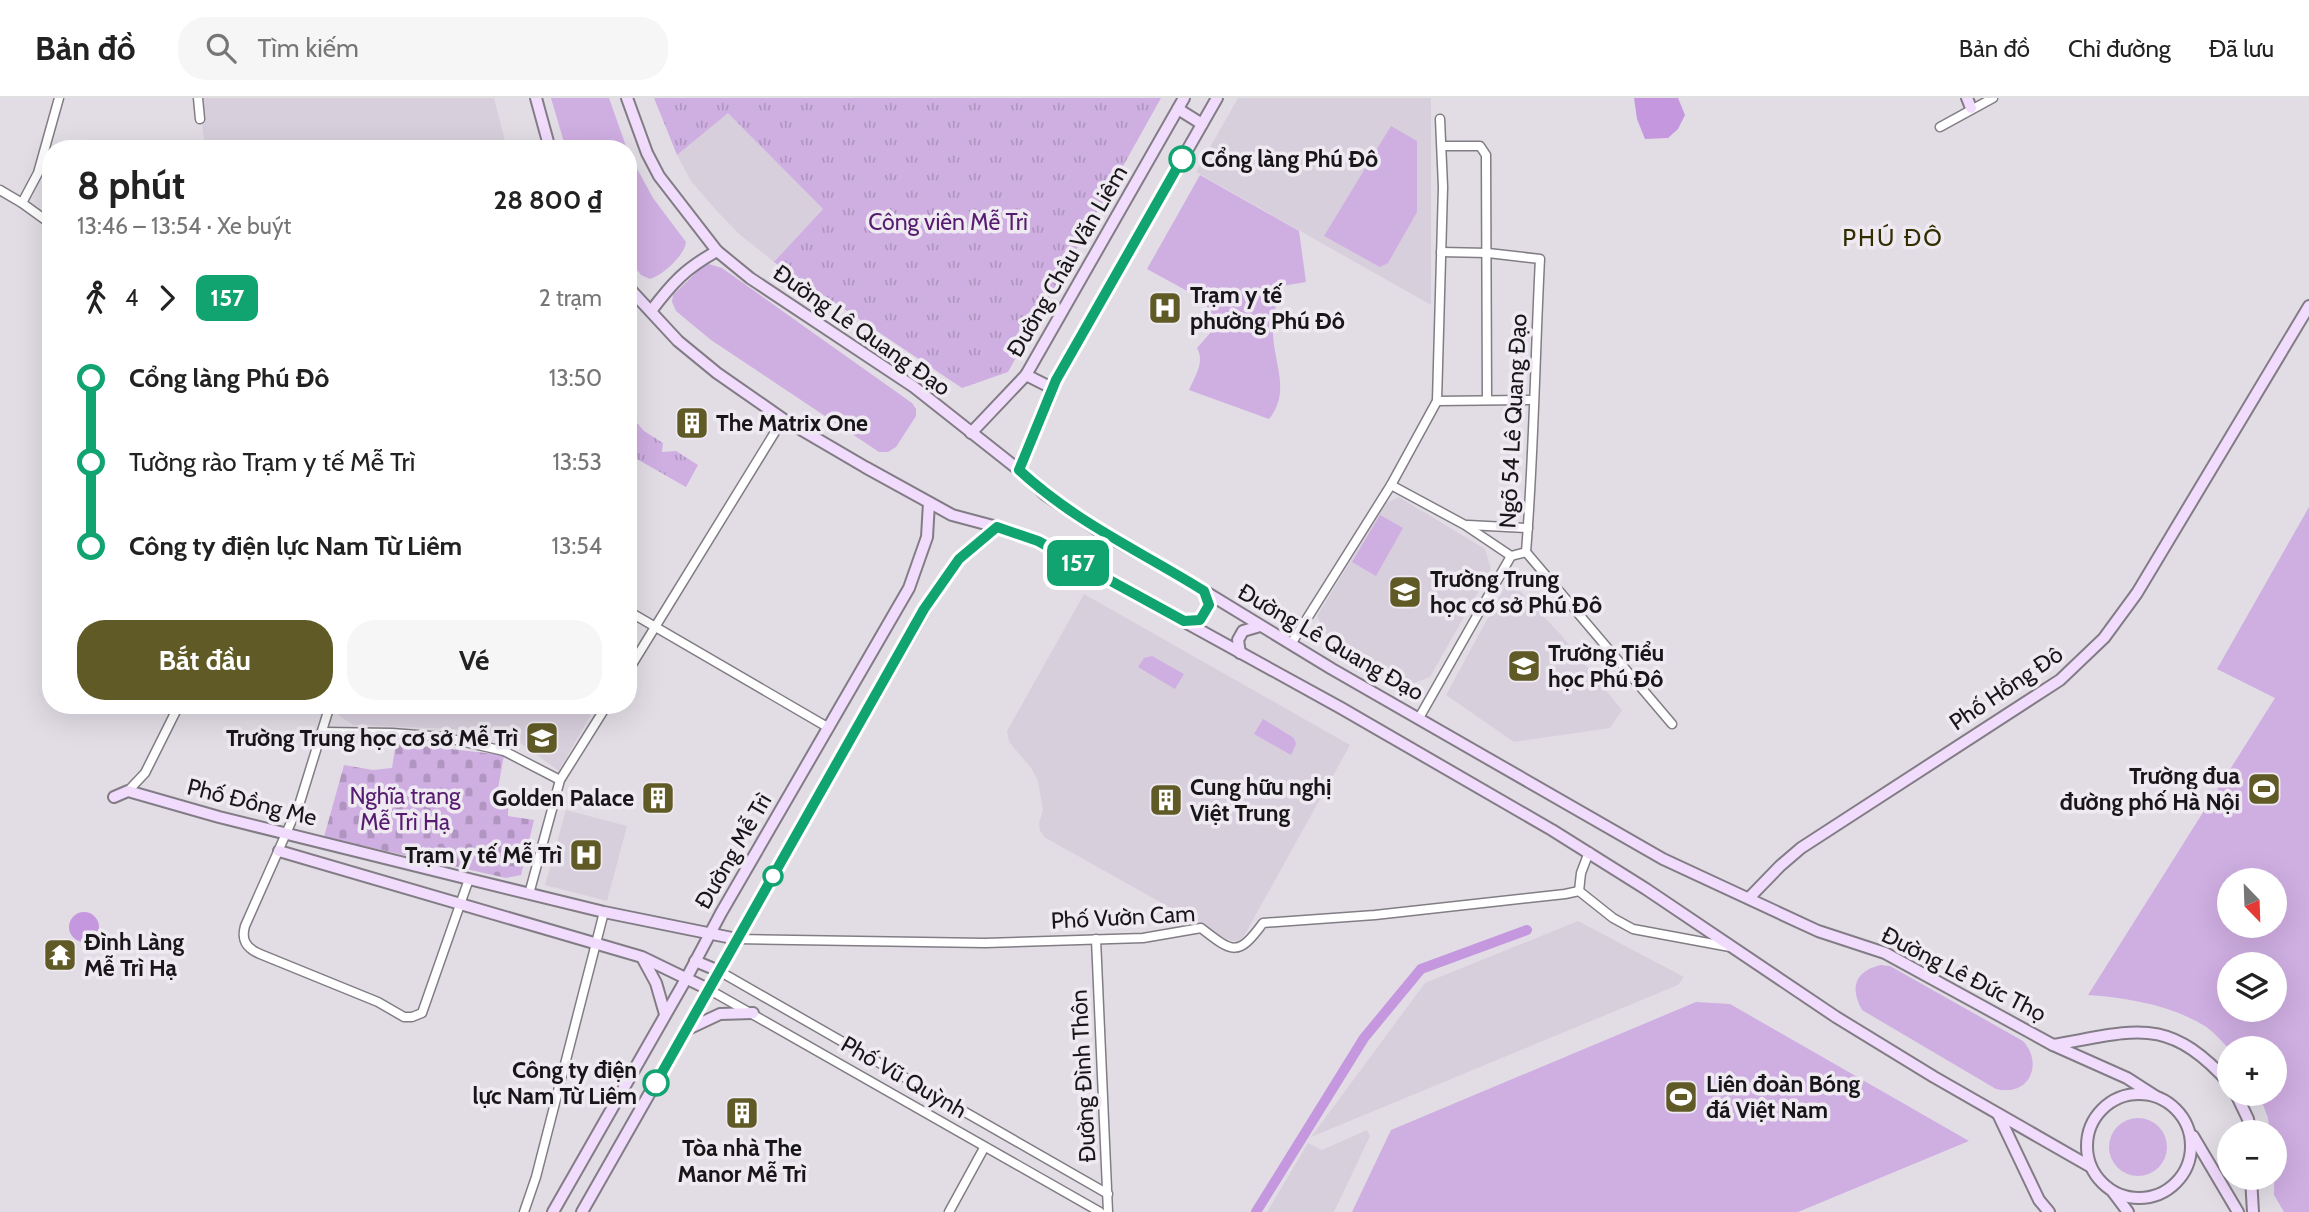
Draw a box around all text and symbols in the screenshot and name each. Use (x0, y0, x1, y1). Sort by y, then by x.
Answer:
search box (178, 17, 668, 80)
text: Bản đồ (35, 28, 136, 68)
icon: search (202, 29, 240, 67)
text: Tìm kiếm (258, 32, 359, 64)
text: Bản đồ (1959, 34, 2030, 63)
text: Chỉ đường (2068, 34, 2171, 63)
text: Đã lưu (2209, 34, 2274, 63)
place label: Cổng làng Phú Đô (1201, 145, 1378, 173)
marker: Cổng làng Phú Đô (1169, 146, 1195, 172)
street label: Đường Châu Văn Liêm (1001, 160, 1133, 362)
text: 8 phút (77, 162, 185, 209)
text: 28 800 ₫ (494, 184, 602, 216)
park label: Công viên Mễ Trì (868, 208, 1028, 236)
text: 13:46 – 13:54 · Xe buýt (77, 212, 291, 240)
district label: PHÚ ĐÔ (1842, 223, 1944, 252)
street label: Đường Lê Quang Đạo (768, 258, 956, 402)
icon: walk (77, 279, 115, 317)
icon: forward (148, 279, 186, 317)
place label: Trạm y tế phường Phú Đô (1190, 281, 1345, 335)
text: 157 (210, 283, 244, 312)
text: 4 (125, 284, 138, 312)
text: 2 trạm (539, 284, 602, 312)
hospital icon: Trạm y tế phường Phú Đô (1146, 289, 1184, 327)
street label: Ngõ 54 Lê Quang Đạo (1493, 313, 1533, 529)
text: Cổng làng Phú Đô (129, 362, 329, 394)
text: 13:50 (549, 364, 602, 392)
building icon: The Matrix One (673, 404, 711, 442)
place label: The Matrix One (716, 409, 868, 437)
text: Tường rào Trạm y tế Mễ Trì (129, 446, 415, 478)
text: 13:53 (552, 448, 602, 476)
text: Công ty điện lực Nam Từ Liêm (129, 530, 462, 562)
text: 13:54 (552, 532, 602, 560)
line badge: 157 (1038, 540, 1118, 586)
text: 157 (1061, 548, 1095, 577)
place label: Trường Trung học cơ sở Phú Đô (1430, 565, 1602, 619)
school or university icon: Trường Trung học cơ sở Phú Đô (1386, 573, 1424, 611)
street label: Đường Lê Quang Đạo (1233, 577, 1429, 707)
button: Bắt đầu (77, 620, 333, 700)
button: Vé (347, 620, 602, 700)
place label: Trường Tiểu học Phú Đô (1548, 639, 1664, 693)
street label: Phố Hồng Đô (1944, 640, 2068, 736)
school or university icon: Trường Tiểu học Phú Đô (1505, 647, 1543, 685)
school or university icon: Trường Trung học cơ sở Mễ Trì (523, 719, 561, 757)
place label: Trường Trung học cơ sở Mễ Trì (226, 724, 518, 752)
place label: Trường đua đường phố Hà Nội (2060, 762, 2241, 816)
sports icon: Trường đua đường phố Hà Nội (2245, 770, 2283, 808)
street label: Phố Đồng Me (184, 772, 320, 832)
place label: Cung hữu nghị Việt Trung (1190, 773, 1331, 827)
building icon: Golden Palace (639, 779, 677, 817)
building icon: Cung hữu nghị Việt Trung (1147, 781, 1185, 819)
park label: Nghĩa trang Mễ Trì Hạ (349, 782, 461, 836)
place label: Golden Palace (492, 784, 634, 812)
street label: Đường Mễ Trì (689, 788, 777, 914)
hospital icon: Trạm y tế Mễ Trì (567, 836, 605, 874)
place label: Trạm y tế Mễ Trì (405, 841, 562, 869)
unlabelled marker (763, 866, 783, 886)
north arrow (2217, 868, 2287, 938)
map controls (2217, 868, 2287, 1190)
street label: Phố Vườn Cam (1050, 899, 1196, 935)
street label: Đường Lê Đức Thọ (1877, 920, 2051, 1028)
place label: Đình Làng Mễ Trì Hạ (84, 928, 185, 982)
temple icon: Đình Làng Mễ Trì Hạ (41, 936, 79, 974)
button: layers (2217, 952, 2287, 1022)
street label: Đường Đình Thôn (1064, 989, 1102, 1163)
street label: Phố Vũ Quỳnh (836, 1030, 972, 1124)
button: + (2217, 1036, 2287, 1106)
place label: Công ty điện lực Nam Từ Liêm (472, 1056, 637, 1110)
marker: Công ty điện lực Nam Từ Liêm (643, 1070, 669, 1096)
place label: Liên đoàn Bóng đá Việt Nam (1706, 1070, 1861, 1124)
sports icon: Liên đoàn Bóng đá Việt Nam (1662, 1078, 1700, 1116)
building icon: Tòa nhà The Manor Mễ Trì (723, 1094, 761, 1132)
button: − (2217, 1120, 2287, 1190)
place label: Tòa nhà The Manor Mễ Trì (678, 1134, 807, 1188)

